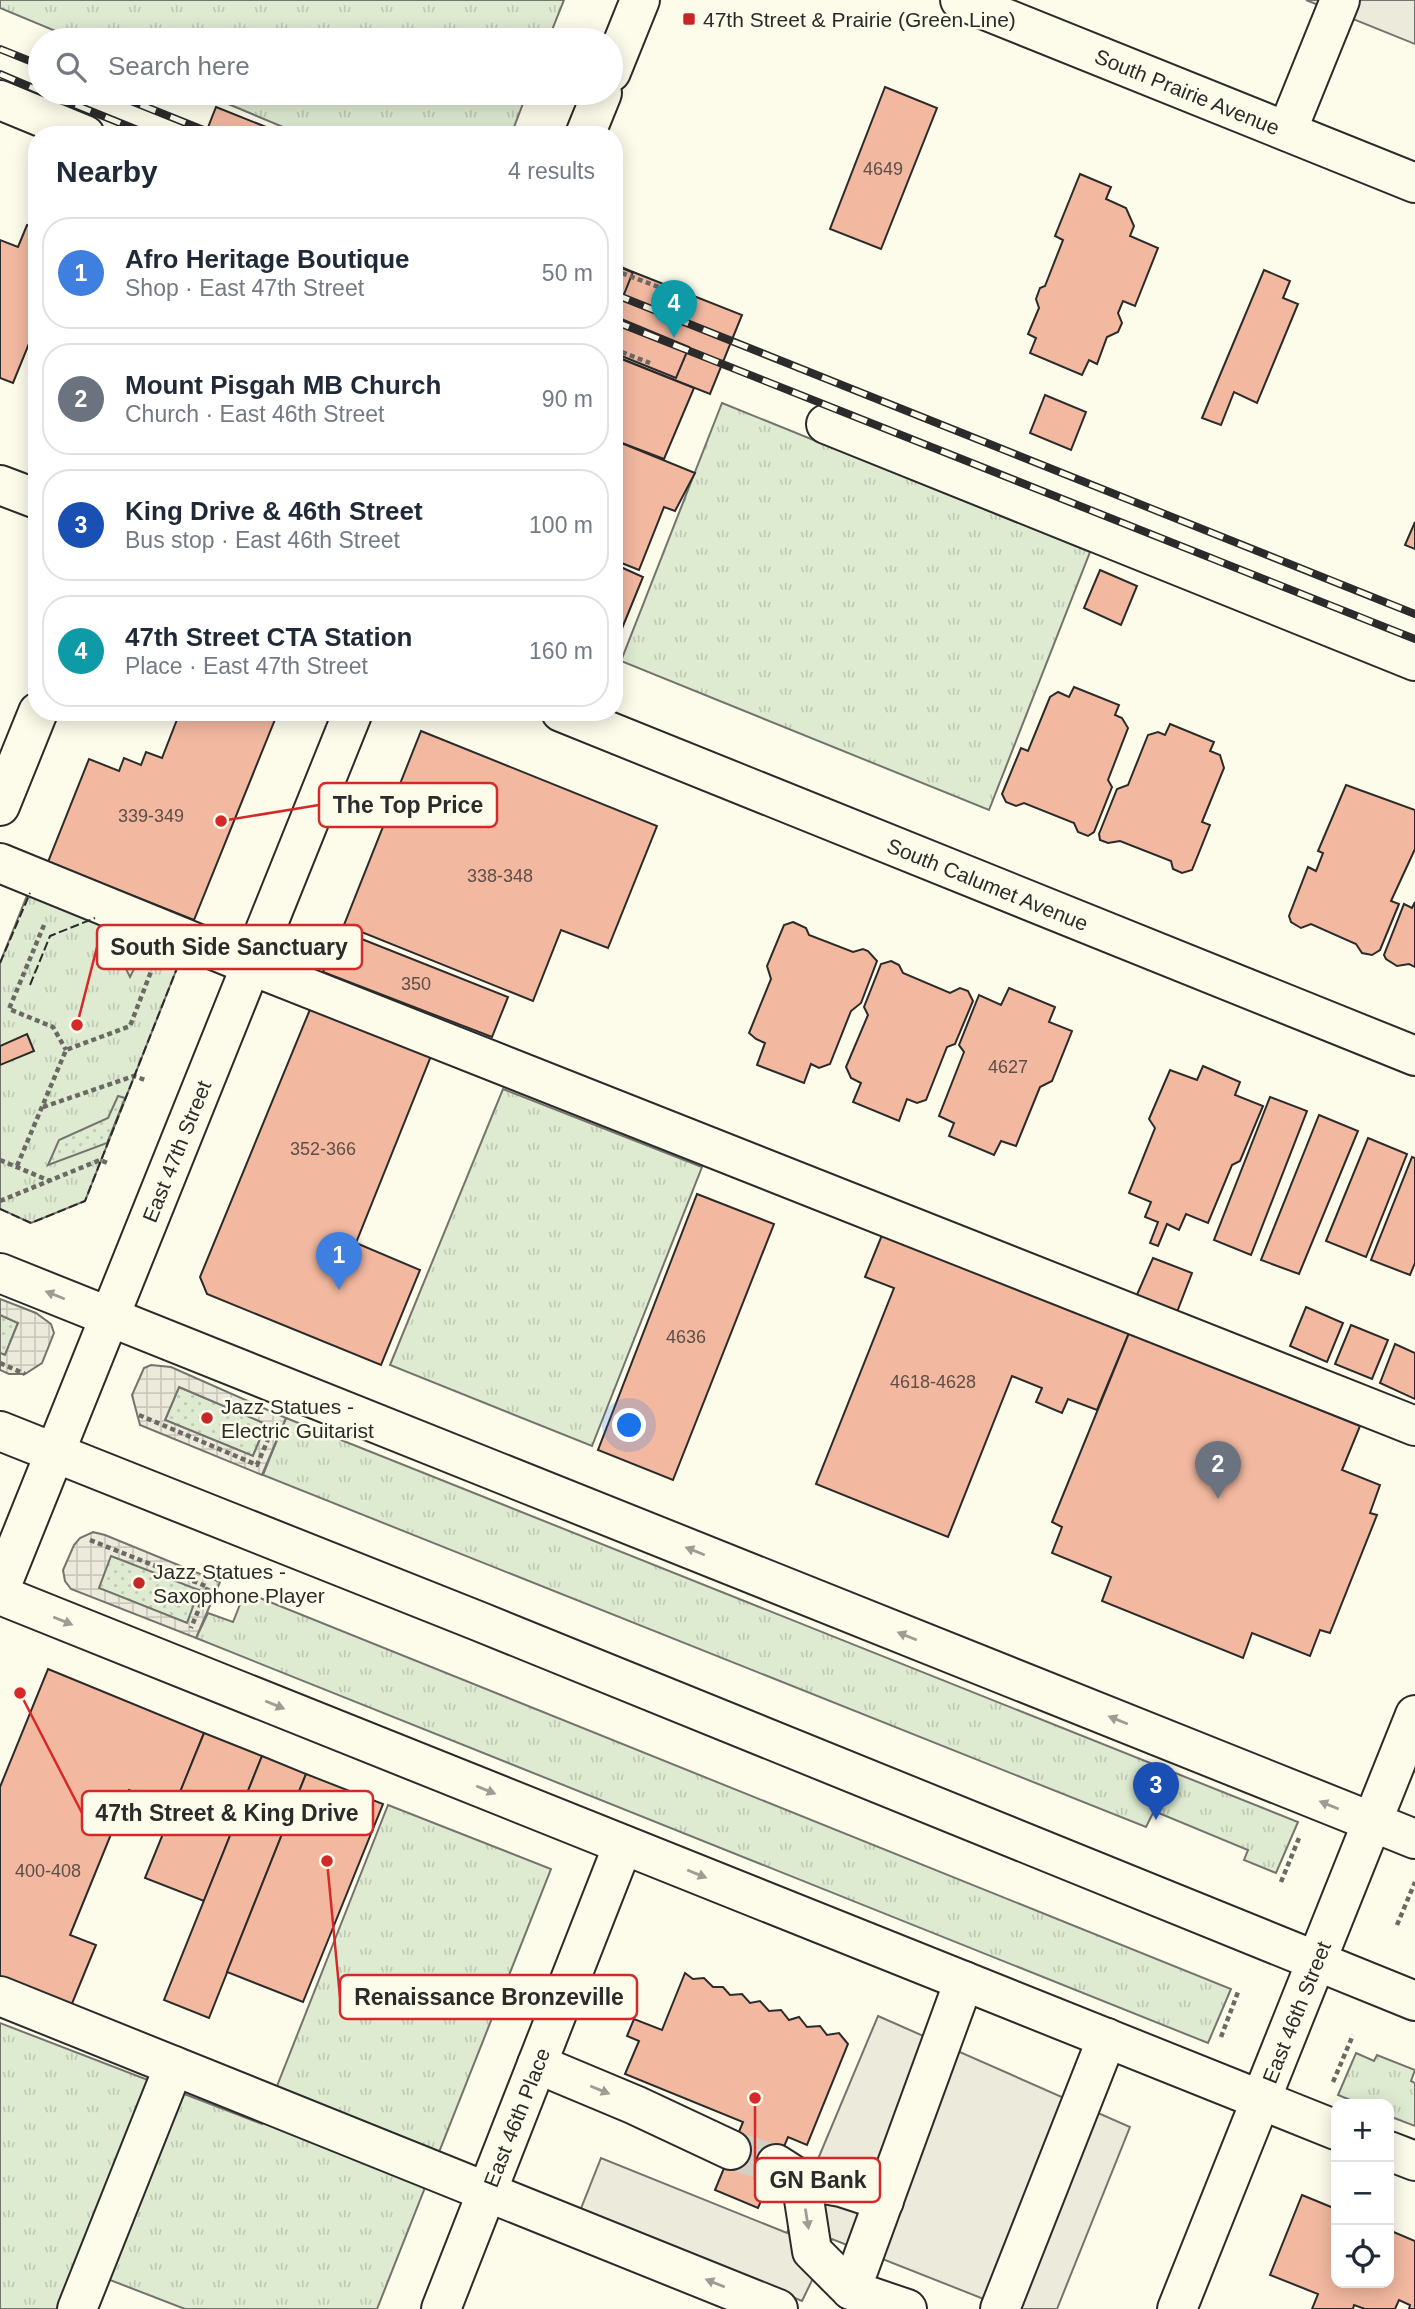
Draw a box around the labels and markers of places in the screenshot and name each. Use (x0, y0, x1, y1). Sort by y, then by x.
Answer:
place label: 47th Street & Prairie (Green Line) (703, 8, 1016, 31)
marker: 47th Street & Prairie (Green Line) (681, 11, 697, 27)
pin: 4 (651, 280, 697, 338)
callout: The Top Price (319, 783, 497, 827)
callout: South Side Sanctuary (97, 925, 362, 969)
pin: 1 (316, 1232, 362, 1290)
place label: Jazz Statues - Electric Guitarist (221, 1395, 374, 1442)
marker: Jazz Statues - Electric Guitarist (199, 1410, 215, 1426)
pin: 2 (1195, 1441, 1241, 1499)
place label: Jazz Statues - Saxophone Player (153, 1560, 325, 1607)
marker: Jazz Statues - Saxophone Player (131, 1575, 147, 1591)
pin: 3 (1133, 1762, 1179, 1820)
callout: 47th Street & King Drive (82, 1791, 373, 1835)
callout: Renaissance Bronzeville (340, 1975, 637, 2019)
callout: GN Bank (755, 2158, 880, 2202)

